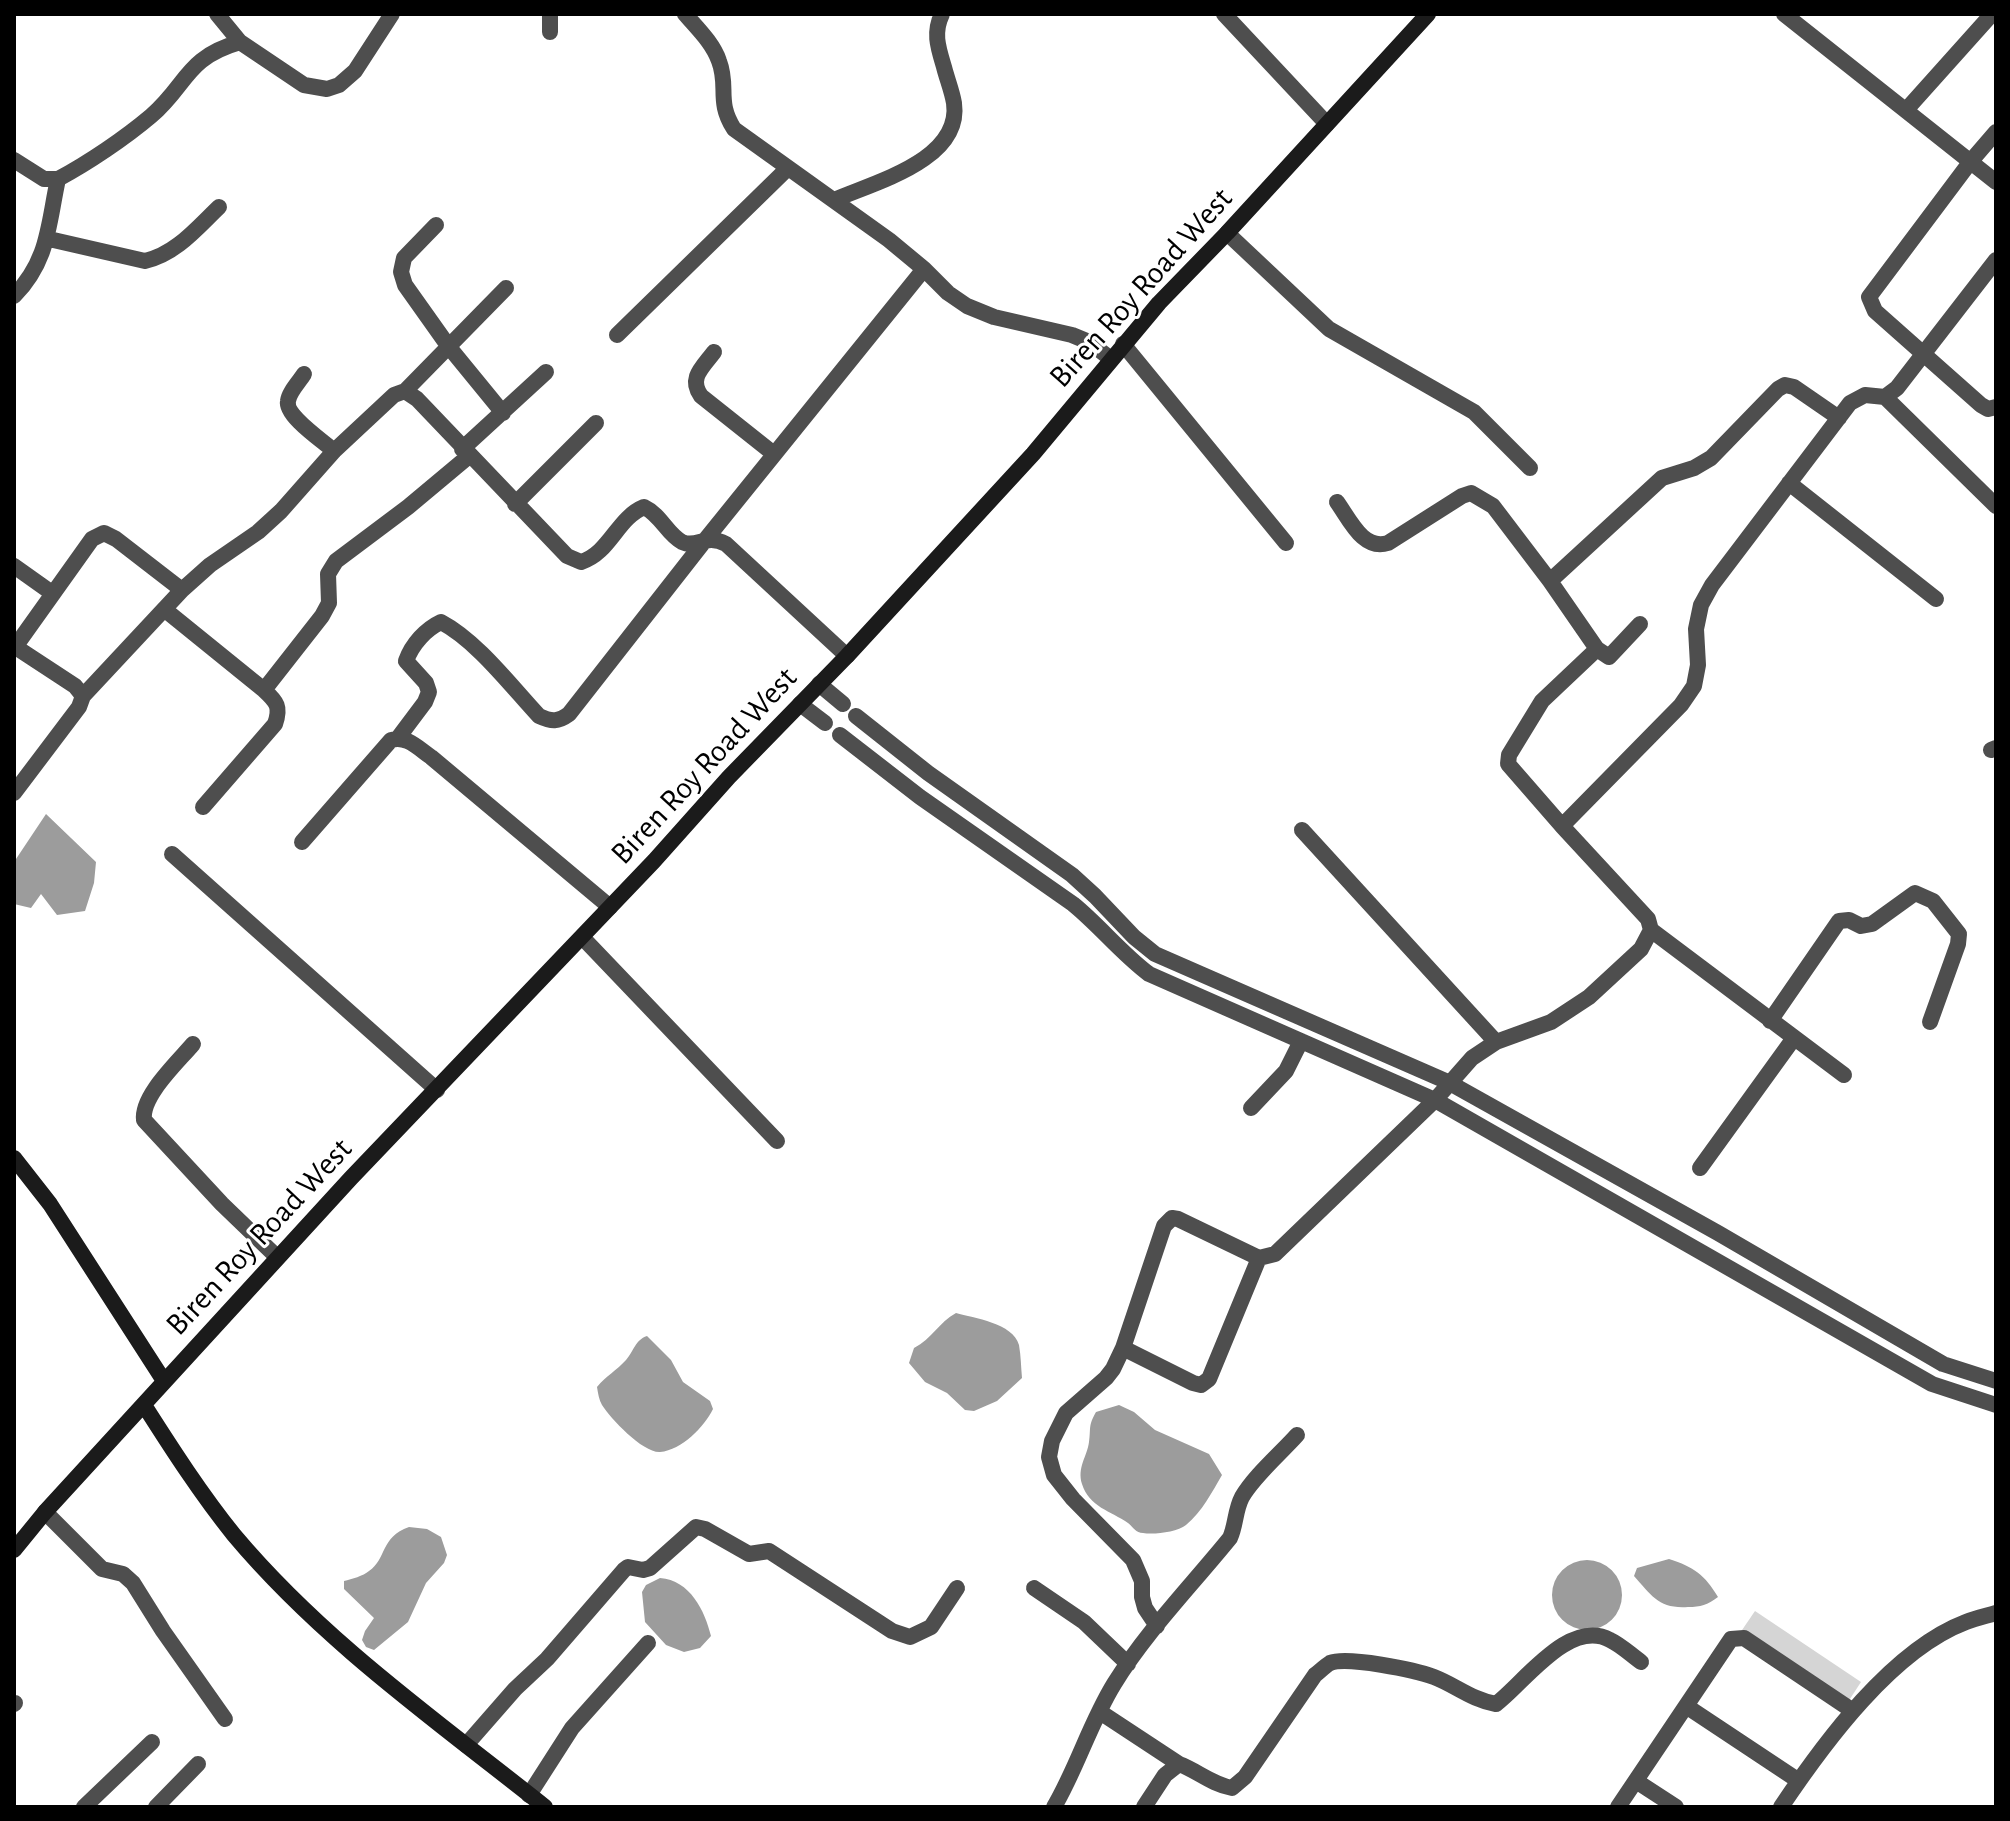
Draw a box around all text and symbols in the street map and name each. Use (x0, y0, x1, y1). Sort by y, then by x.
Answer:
street label: Biren Roy Road West (1041, 180, 1241, 396)
street label: Biren Roy Road West (603, 659, 805, 873)
street label: Biren Roy Road West (158, 1130, 360, 1344)

